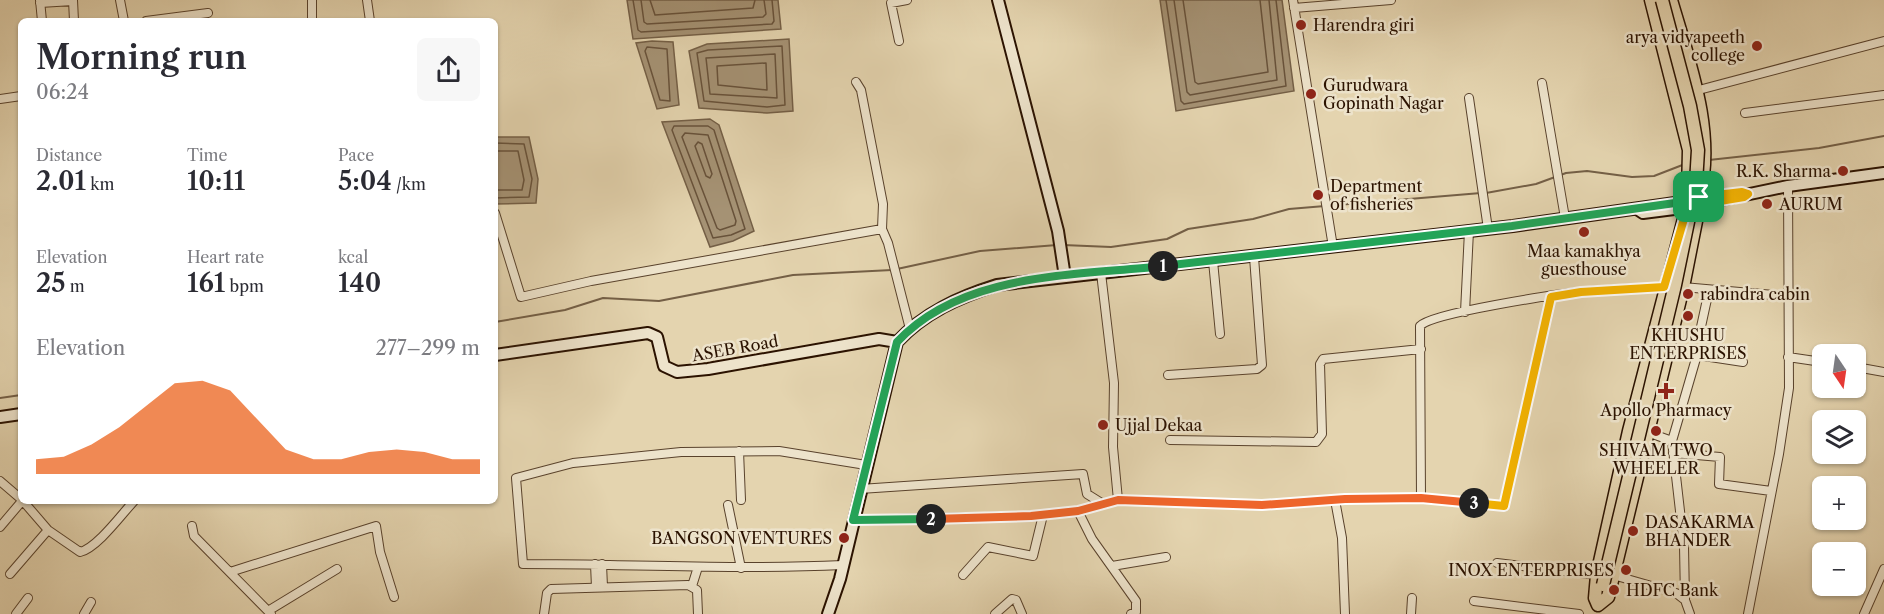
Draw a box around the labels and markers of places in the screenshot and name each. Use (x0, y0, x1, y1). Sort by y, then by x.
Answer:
place label: Harendra giri (1313, 15, 1414, 35)
marker: Harendra giri (1294, 18, 1308, 32)
place label: arya vidyapeeth college (1626, 27, 1745, 65)
marker: arya vidyapeeth college (1750, 39, 1764, 53)
place label: Gurudwara Gopinath Nagar (1323, 75, 1444, 113)
marker: Gurudwara Gopinath Nagar (1304, 87, 1318, 101)
place label: R.K. Sharma (1736, 161, 1832, 181)
marker: R.K. Sharma (1836, 164, 1850, 178)
pin (1673, 171, 1724, 222)
place label: Department of fisheries (1330, 176, 1422, 214)
marker: Department of fisheries (1311, 188, 1325, 202)
place label: AURUM (1778, 194, 1843, 214)
marker: AURUM (1760, 197, 1774, 211)
marker: Maa kamakhya guesthouse (1577, 225, 1591, 239)
place label: Maa kamakhya guesthouse (1527, 241, 1641, 279)
pin: 1 (1148, 251, 1178, 281)
place label: rabindra cabin (1700, 284, 1810, 304)
marker: rabindra cabin (1681, 287, 1695, 301)
marker: KHUSHU ENTERPRISES (1681, 309, 1695, 323)
place label: KHUSHU ENTERPRISES (1629, 325, 1747, 363)
marker: Apollo Pharmacy (1659, 384, 1673, 398)
place label: Apollo Pharmacy (1599, 400, 1733, 420)
place label: Ujjal Dekaa (1115, 415, 1203, 435)
marker: Ujjal Dekaa (1096, 418, 1110, 432)
marker: SHIVAM TWO WHEELER (1649, 424, 1663, 438)
place label: SHIVAM TWO WHEELER (1599, 440, 1713, 478)
pin: 3 (1459, 488, 1489, 518)
pin: 2 (916, 504, 946, 534)
place label: DASAKARMA BHANDER (1645, 512, 1756, 550)
marker: DASAKARMA BHANDER (1626, 524, 1640, 538)
place label: BANGSON VENTURES (651, 528, 832, 548)
marker: BANGSON VENTURES (837, 531, 851, 545)
place label: INOX ENTERPRISES (1448, 560, 1614, 580)
marker: INOX ENTERPRISES (1619, 563, 1633, 577)
place label: HDFC Bank (1626, 580, 1719, 600)
marker: HDFC Bank (1607, 583, 1621, 597)

